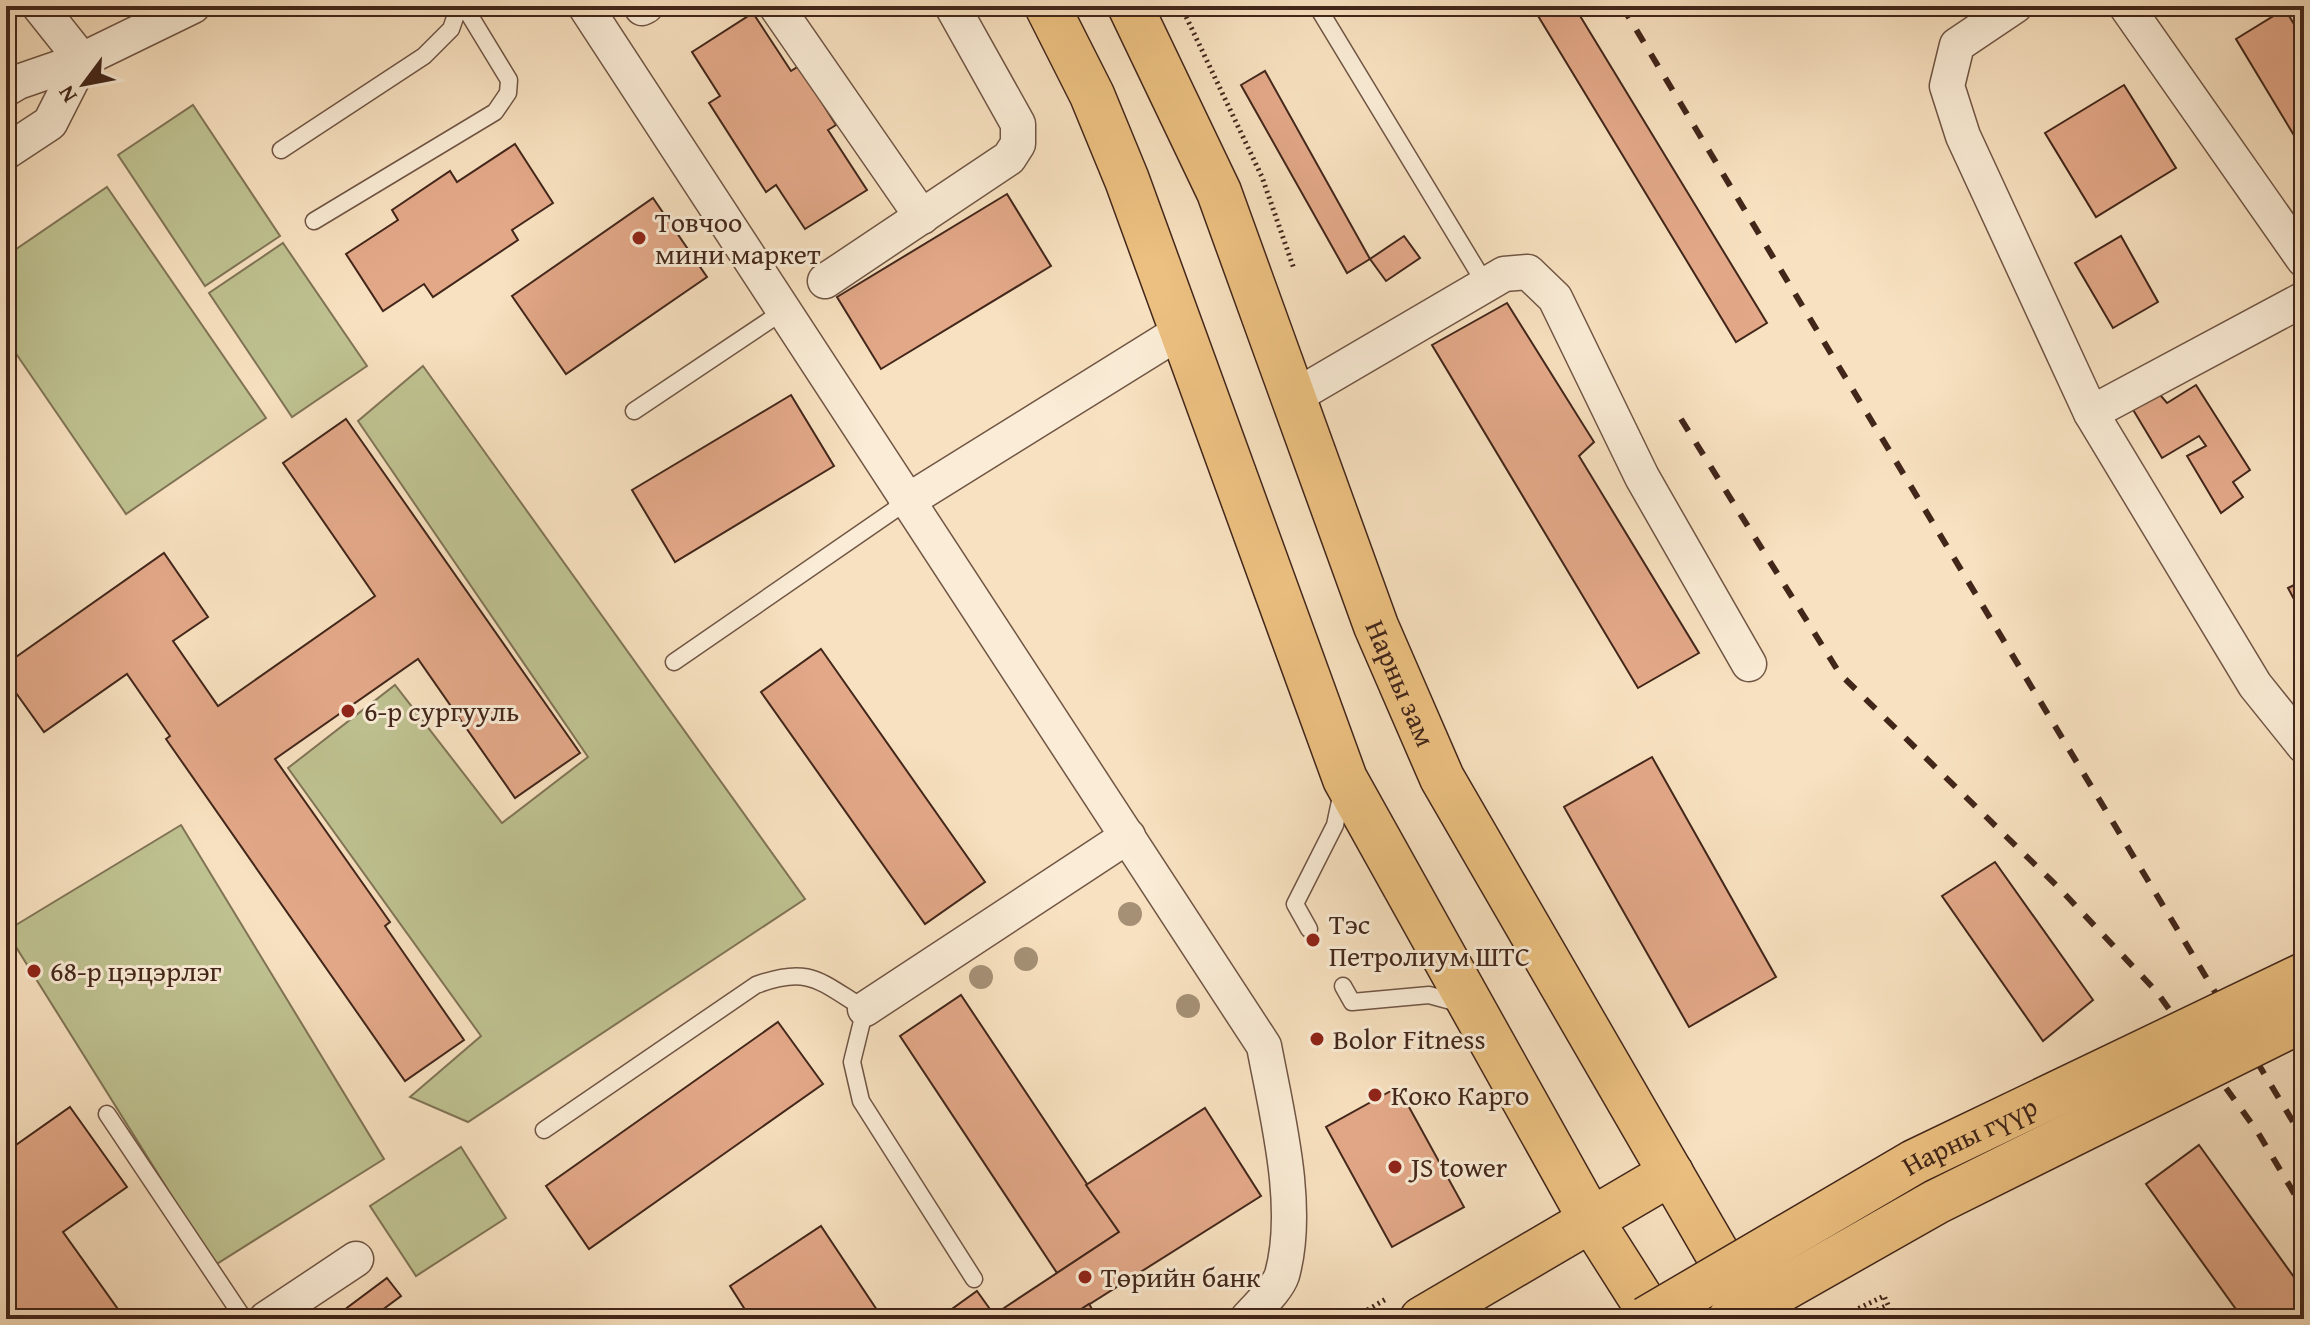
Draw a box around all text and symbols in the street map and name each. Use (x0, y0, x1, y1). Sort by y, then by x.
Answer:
north arrow (44, 44, 124, 124)
text: N (49, 80, 85, 109)
place label: Товчоо мини маркет (655, 201, 821, 274)
marker: Товчоо мини маркет (630, 229, 648, 247)
street label: Нарны зам (1356, 613, 1447, 753)
place label: 6-р сургууль (364, 690, 519, 731)
marker: 6-р сургууль (339, 702, 357, 720)
place label: Тэс Петролиум ШТС (1329, 903, 1530, 976)
marker: Тэс Петролиум ШТС (1304, 931, 1322, 949)
place label: 68-р цэцэрлэг (50, 950, 222, 991)
marker: 68-р цэцэрлэг (25, 962, 43, 980)
place label: Bolor Fitness (1333, 1018, 1486, 1059)
marker: Bolor Fitness (1308, 1030, 1326, 1048)
place label: Коко Карго (1391, 1074, 1529, 1115)
street label: Нарны гүүр (1894, 1085, 2044, 1185)
marker: Коко Карго (1366, 1086, 1384, 1104)
place label: JS tower (1408, 1146, 1508, 1187)
marker: JS tower (1386, 1158, 1404, 1176)
place label: Төрийн банк (1101, 1256, 1261, 1297)
marker: Төрийн банк (1076, 1268, 1094, 1286)

